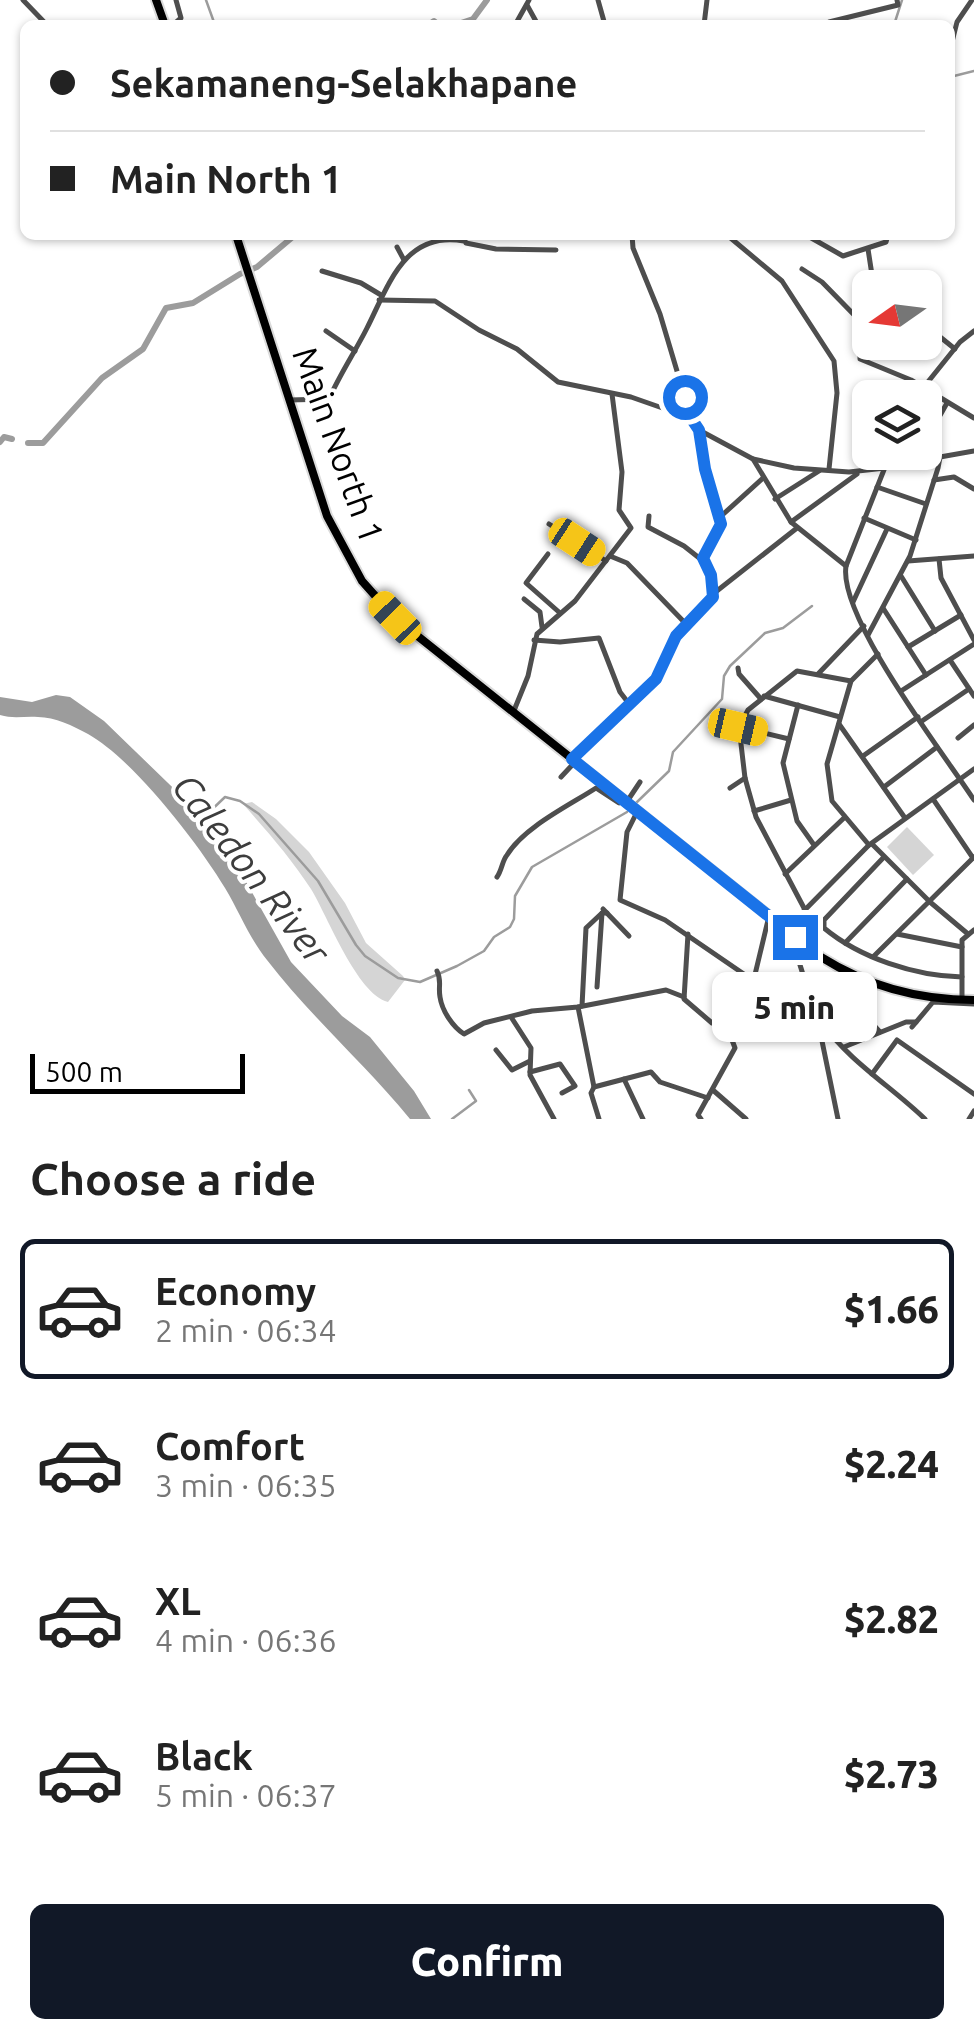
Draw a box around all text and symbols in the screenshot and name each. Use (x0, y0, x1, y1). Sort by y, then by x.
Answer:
text: Sekamaneng-Selakhapane (110, 62, 577, 104)
text: Main North 1 (110, 158, 342, 200)
north arrow (852, 270, 942, 360)
map controls (852, 270, 942, 470)
street label: Main North 1 (285, 341, 393, 548)
route start (663, 375, 708, 420)
button: layers (852, 380, 942, 470)
car (544, 513, 610, 571)
car (363, 586, 427, 650)
car (705, 706, 771, 748)
water label: Caledon River (165, 765, 340, 973)
route end (773, 915, 818, 960)
callout: 5 min (712, 972, 878, 1042)
text: 5 min (754, 989, 835, 1025)
scale bar (30, 1049, 245, 1094)
text: 500 m (45, 1056, 123, 1087)
text: Choose a ride (30, 1153, 316, 1204)
icon: car (35, 1264, 125, 1354)
text: Economy (155, 1270, 316, 1312)
text: $1.66 (844, 1288, 939, 1330)
text: 2 min · 06:34 (155, 1312, 337, 1348)
icon: car (35, 1419, 125, 1509)
text: Comfort (155, 1425, 305, 1467)
text: $2.24 (844, 1443, 939, 1485)
text: 3 min · 06:35 (155, 1467, 337, 1503)
icon: car (35, 1574, 125, 1664)
text: XL (155, 1580, 201, 1622)
text: $2.82 (844, 1598, 939, 1640)
text: 4 min · 06:36 (155, 1622, 337, 1658)
icon: car (35, 1729, 125, 1819)
text: Black (155, 1735, 253, 1777)
text: $2.73 (844, 1753, 939, 1795)
text: 5 min · 06:37 (155, 1777, 337, 1813)
button: Confirm (30, 1904, 944, 2019)

